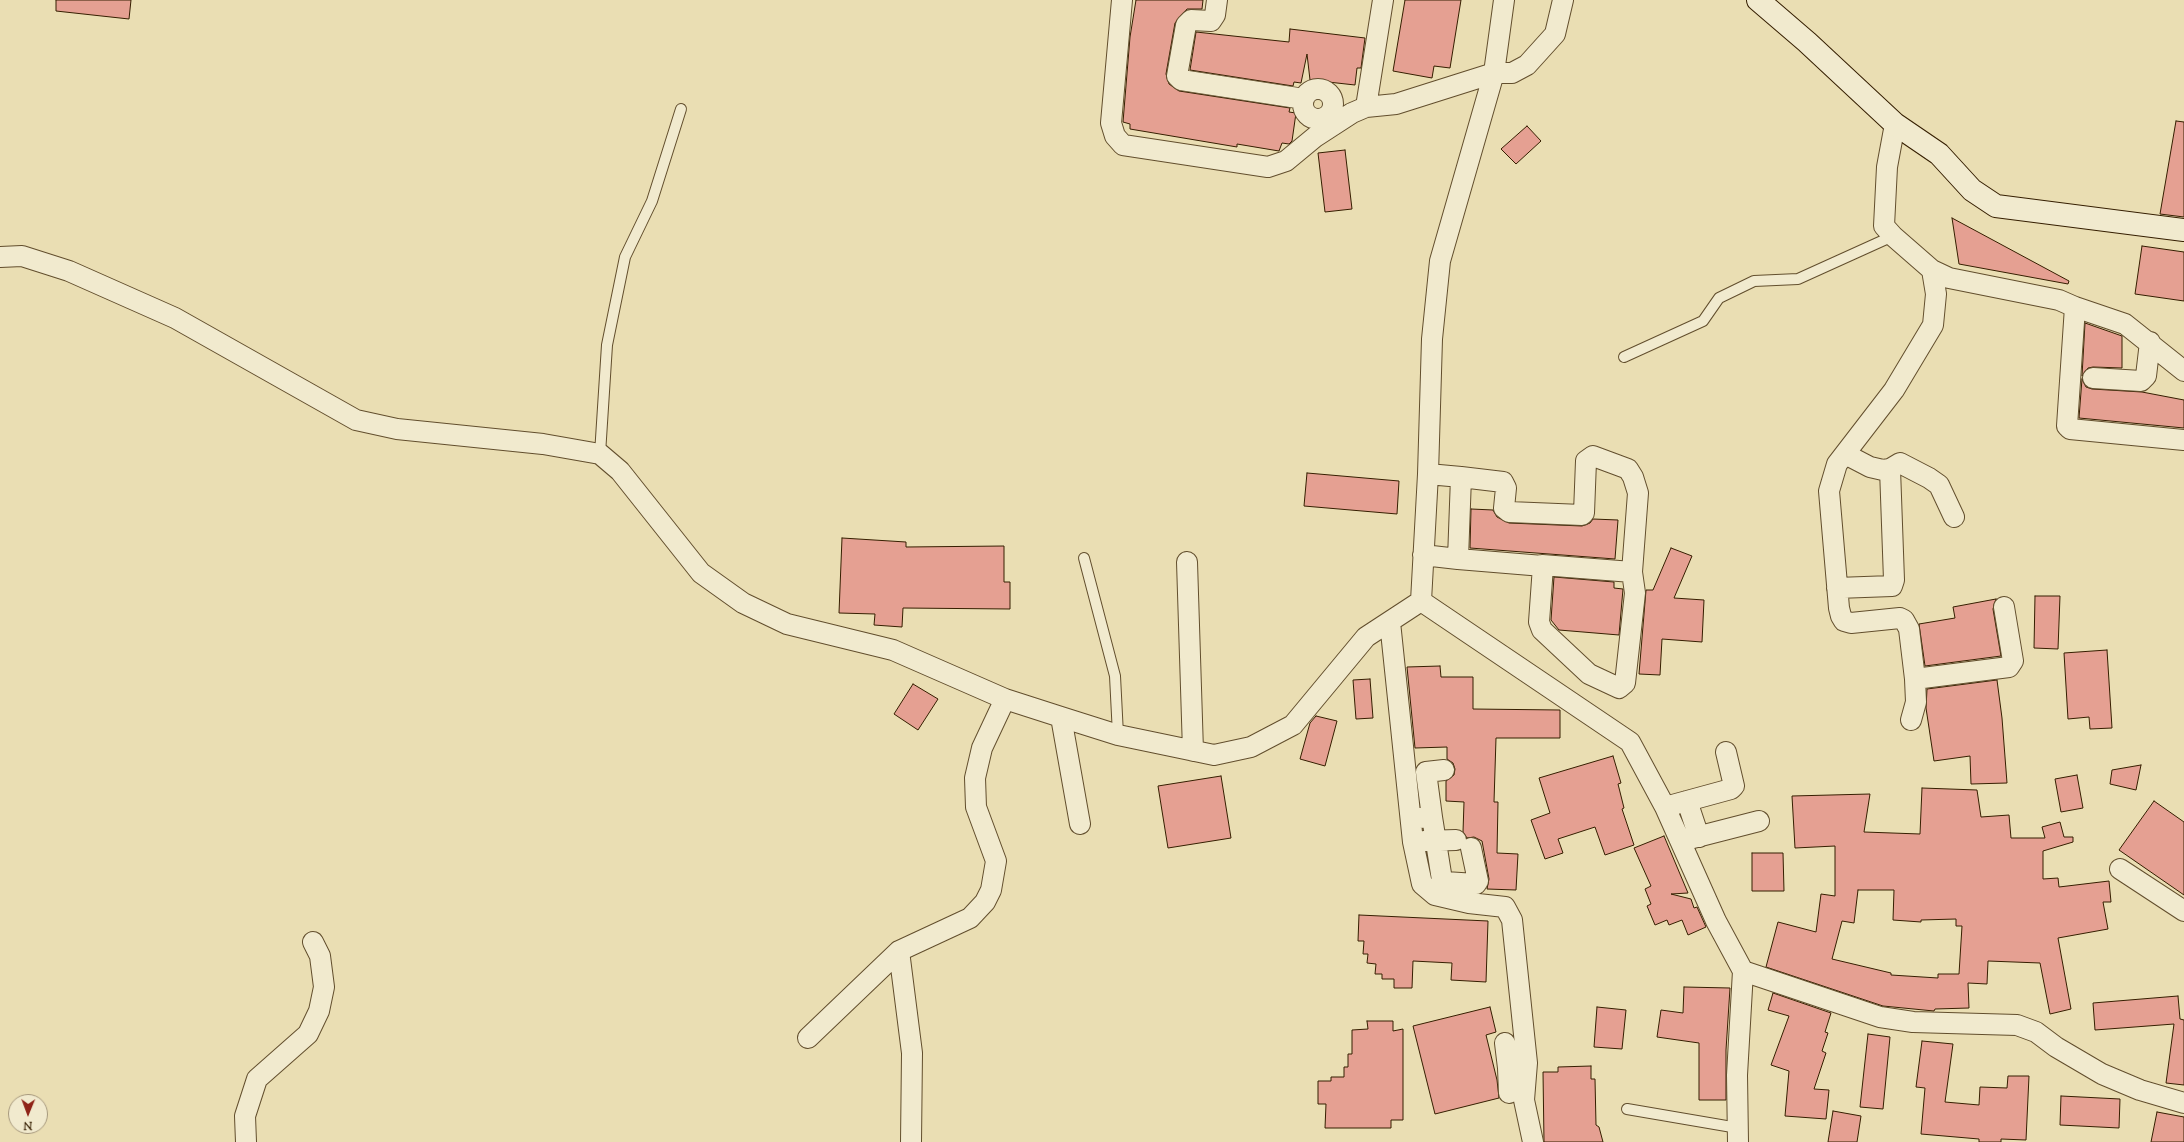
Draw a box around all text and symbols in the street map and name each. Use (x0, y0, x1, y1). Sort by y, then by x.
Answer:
north arrow (8, 1094, 48, 1134)
text: N (23, 1117, 32, 1133)

